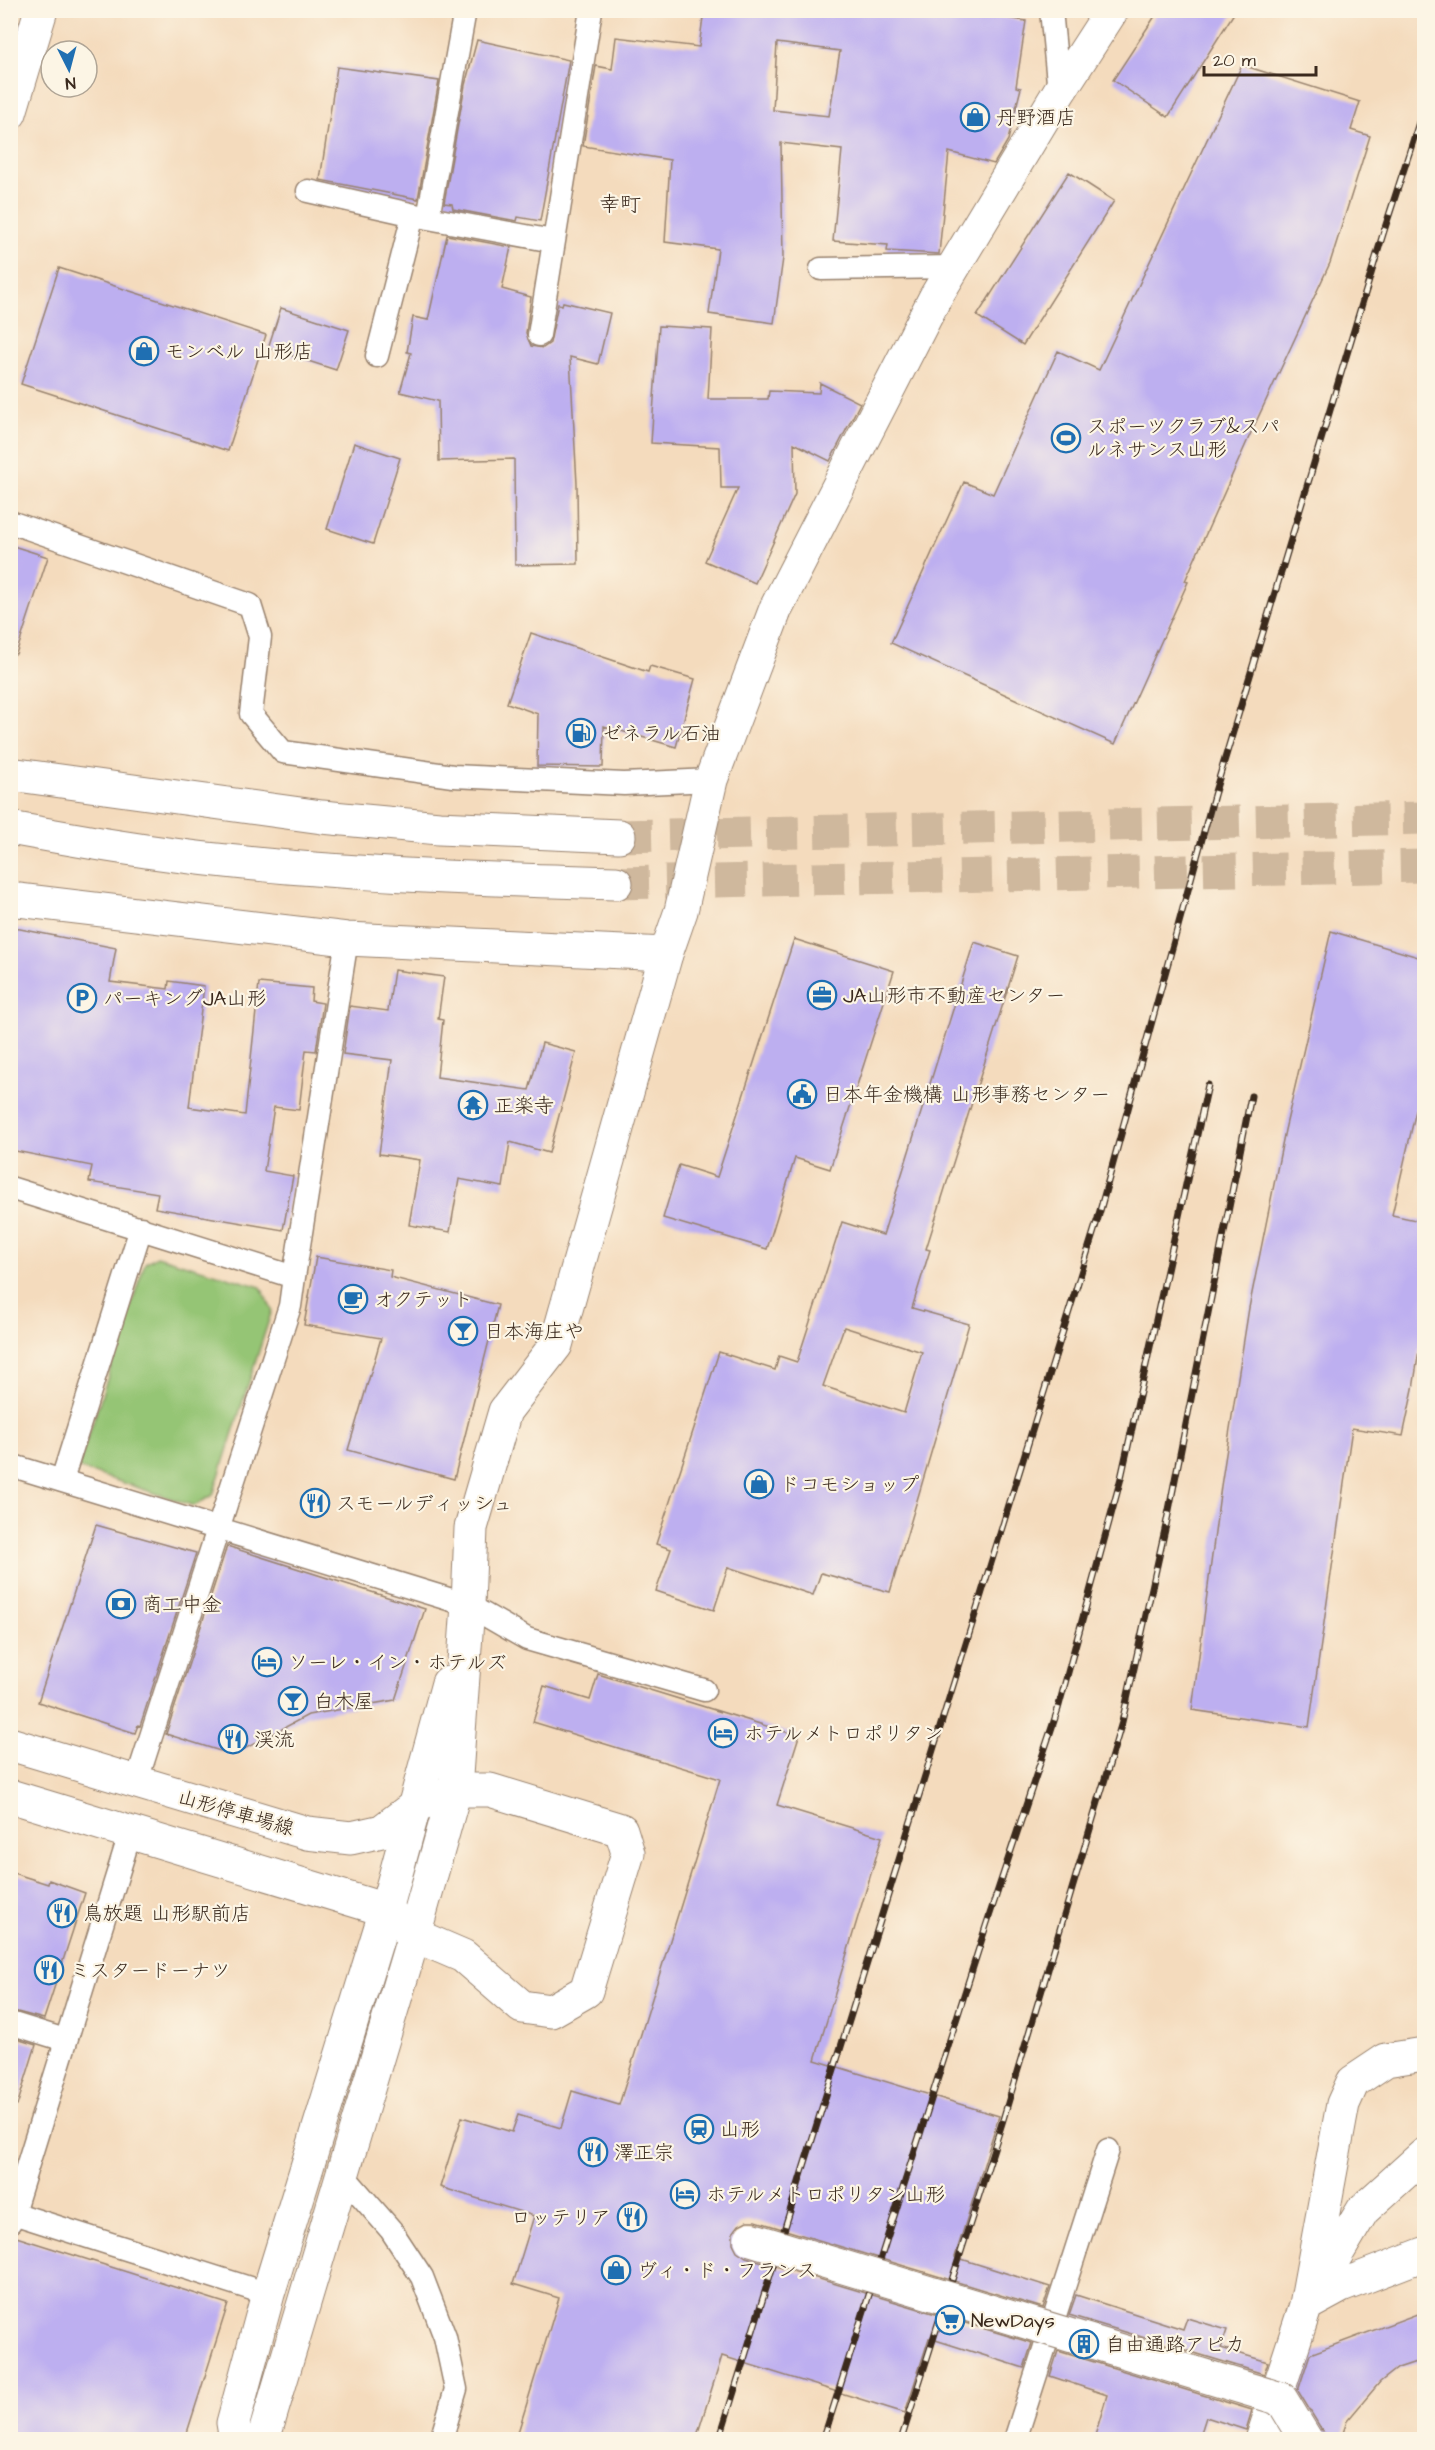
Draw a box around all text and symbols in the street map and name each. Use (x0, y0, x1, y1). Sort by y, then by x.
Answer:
north arrow (39, 39, 99, 99)
scale bar (1204, 39, 1316, 77)
text: 20 m (1213, 48, 1256, 73)
text: N (64, 71, 77, 94)
shop icon: 丹野酒店 (959, 101, 991, 133)
place label: 丹野酒店 (996, 104, 1076, 132)
district label: 幸町 (599, 190, 641, 219)
shop icon: モンベル 山形店 (128, 335, 160, 367)
place label: モンベル 山形店 (165, 338, 313, 366)
place label: スポーツクラブ&スパ ルネサンス山形 (1087, 413, 1280, 464)
sports icon: スポーツクラブ&スパ ルネサンス山形 (1050, 422, 1082, 454)
fuel station icon: ゼネラル石油 (565, 717, 597, 749)
place label: ゼネラル石油 (602, 720, 721, 748)
office icon: JA山形市不動産センター (806, 979, 838, 1011)
parking icon: パーキングJA山形 (66, 982, 98, 1014)
place label: JA山形市不動産センター (843, 982, 1066, 1010)
place label: パーキングJA山形 (103, 985, 266, 1013)
public building icon: 日本年金機構 山形事務センター (786, 1078, 818, 1110)
place label: 日本年金機構 山形事務センター (823, 1081, 1110, 1109)
temple icon: 正楽寺 (457, 1089, 489, 1121)
place label: 正楽寺 (494, 1092, 554, 1120)
cafe icon: オクテット (337, 1283, 369, 1315)
place label: オクテット (374, 1286, 473, 1314)
bar icon: 日本海庄や (447, 1315, 479, 1347)
place label: 日本海庄や (484, 1318, 584, 1346)
shop icon: ドコモショップ (743, 1468, 775, 1500)
place label: ドコモショップ (780, 1471, 919, 1499)
restaurant icon: スモールディッシュ (299, 1487, 331, 1519)
place label: スモールディッシュ (336, 1490, 513, 1518)
bank icon: 商工中金 (105, 1588, 137, 1620)
place label: 商工中金 (142, 1591, 222, 1619)
hotel icon: ソーレ・イン・ホテルズ (251, 1646, 283, 1678)
place label: ソーレ・イン・ホテルズ (288, 1649, 506, 1677)
bar icon: 白木屋 (277, 1685, 309, 1717)
place label: 白木屋 (314, 1688, 374, 1716)
hotel icon: ホテルメトロポリタン (707, 1717, 739, 1749)
place label: ホテルメトロポリタン (744, 1720, 943, 1748)
restaurant icon: 渓流 (217, 1723, 249, 1755)
place label: 渓流 (254, 1726, 294, 1754)
street label: 山形停車場線 (174, 1783, 297, 1843)
restaurant icon: 鳥放題 山形駅前店 (46, 1897, 78, 1929)
place label: 鳥放題 山形駅前店 (83, 1900, 251, 1928)
restaurant icon: ミスタードーナツ (33, 1954, 65, 1986)
place label: ミスタードーナツ (70, 1957, 230, 1985)
station icon: 山形 (683, 2113, 715, 2145)
place label: 山形 (720, 2116, 760, 2144)
restaurant icon: 澤正宗 (577, 2136, 609, 2168)
place label: 澤正宗 (614, 2139, 674, 2167)
hotel icon: ホテルメトロポリタン山形 (669, 2178, 701, 2210)
place label: ホテルメトロポリタン山形 (706, 2181, 945, 2209)
restaurant icon: ロッテリア (616, 2201, 648, 2233)
place label: ロッテリア (511, 2204, 611, 2232)
shop icon: ヴィ・ド・フランス (600, 2254, 632, 2286)
place label: ヴィ・ド・フランス (637, 2257, 817, 2285)
supermarket icon: NewDays (934, 2304, 966, 2336)
place label: NewDays (971, 2307, 1055, 2336)
building icon: 自由通路アピカ (1068, 2328, 1100, 2360)
place label: 自由通路アピカ (1105, 2331, 1245, 2359)

